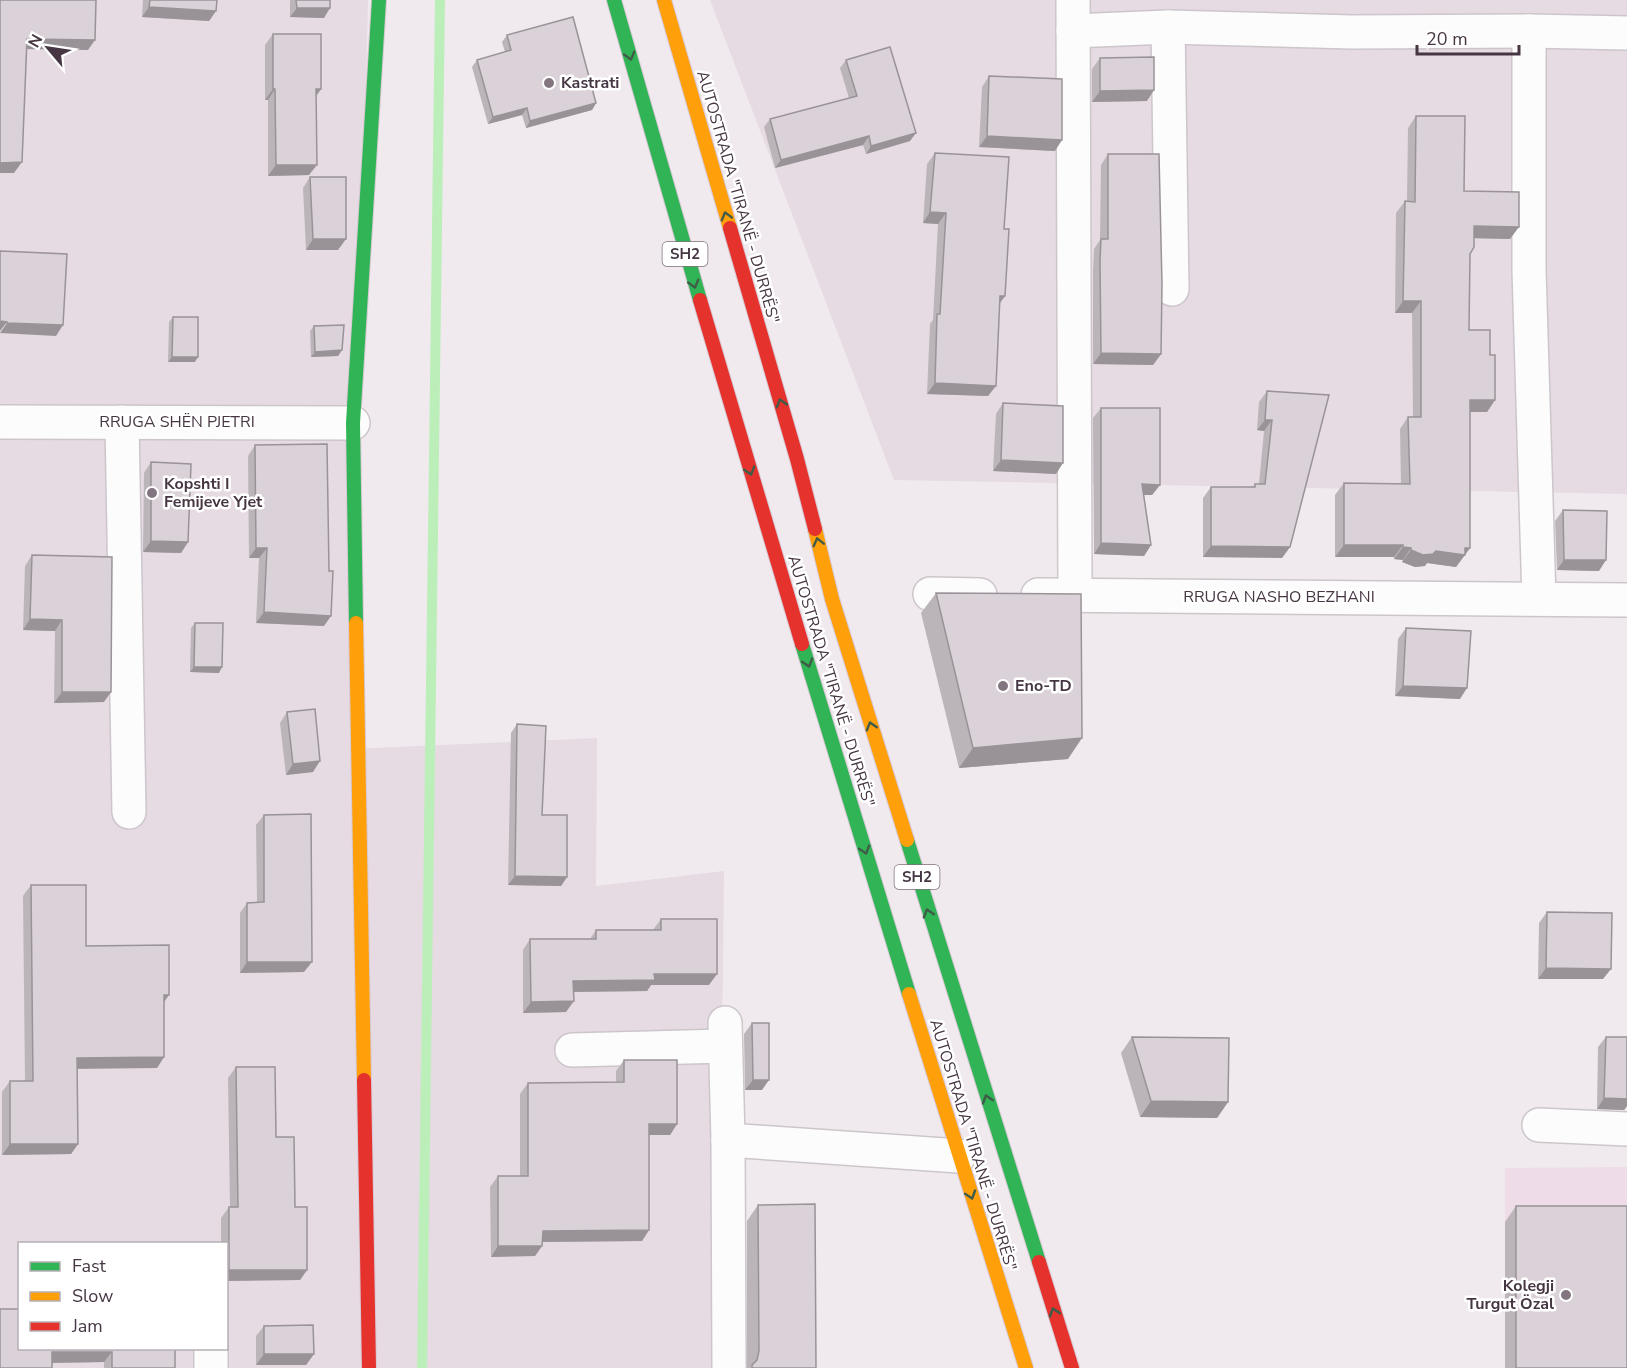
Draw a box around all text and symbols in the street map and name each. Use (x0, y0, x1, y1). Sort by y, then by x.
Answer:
north arrow (18, 18, 78, 78)
scale bar (1417, 18, 1519, 56)
text: 20 m (1426, 27, 1468, 51)
text: N (23, 31, 48, 52)
one-way arrow (622, 51, 635, 61)
street label: AUTOSTRADA "TIRANË - DURRËS" (691, 68, 785, 326)
place label: Kastrati (561, 72, 619, 94)
marker: Kastrati (542, 76, 556, 90)
one-way arrow (721, 211, 733, 222)
road number: SH2 (662, 242, 708, 266)
one-way arrow (687, 279, 699, 289)
one-way arrow (776, 398, 788, 409)
street label: RRUGA SHËN PJETRI (99, 411, 255, 433)
one-way arrow (743, 465, 755, 476)
place label: Kopshti I Femijeve Yjet (164, 473, 263, 513)
marker: Kopshti I Femijeve Yjet (145, 486, 159, 500)
one-way arrow (812, 537, 825, 547)
street label: AUTOSTRADA "TIRANË - DURRËS" (782, 553, 880, 809)
street label: RRUGA NASHO BEZHANI (1183, 586, 1375, 608)
one-way arrow (801, 657, 813, 668)
place label: Eno-TD (1015, 675, 1072, 697)
marker: Eno-TD (996, 679, 1010, 693)
one-way arrow (866, 721, 878, 732)
one-way arrow (858, 844, 870, 855)
road number: SH2 (894, 865, 940, 889)
one-way arrow (923, 908, 936, 919)
street label: AUTOSTRADA "TIRANË - DURRËS" (924, 1017, 1022, 1273)
one-way arrow (981, 1094, 994, 1105)
one-way arrow (964, 1189, 976, 1200)
legend (18, 1242, 228, 1350)
text: Fast (72, 1254, 107, 1278)
place label: Kolegji Turgut Özal (1467, 1275, 1554, 1315)
text: Slow (72, 1284, 113, 1308)
marker: Kolegji Turgut Özal (1559, 1288, 1573, 1302)
one-way arrow (1049, 1307, 1061, 1318)
text: Jam (71, 1314, 103, 1338)

